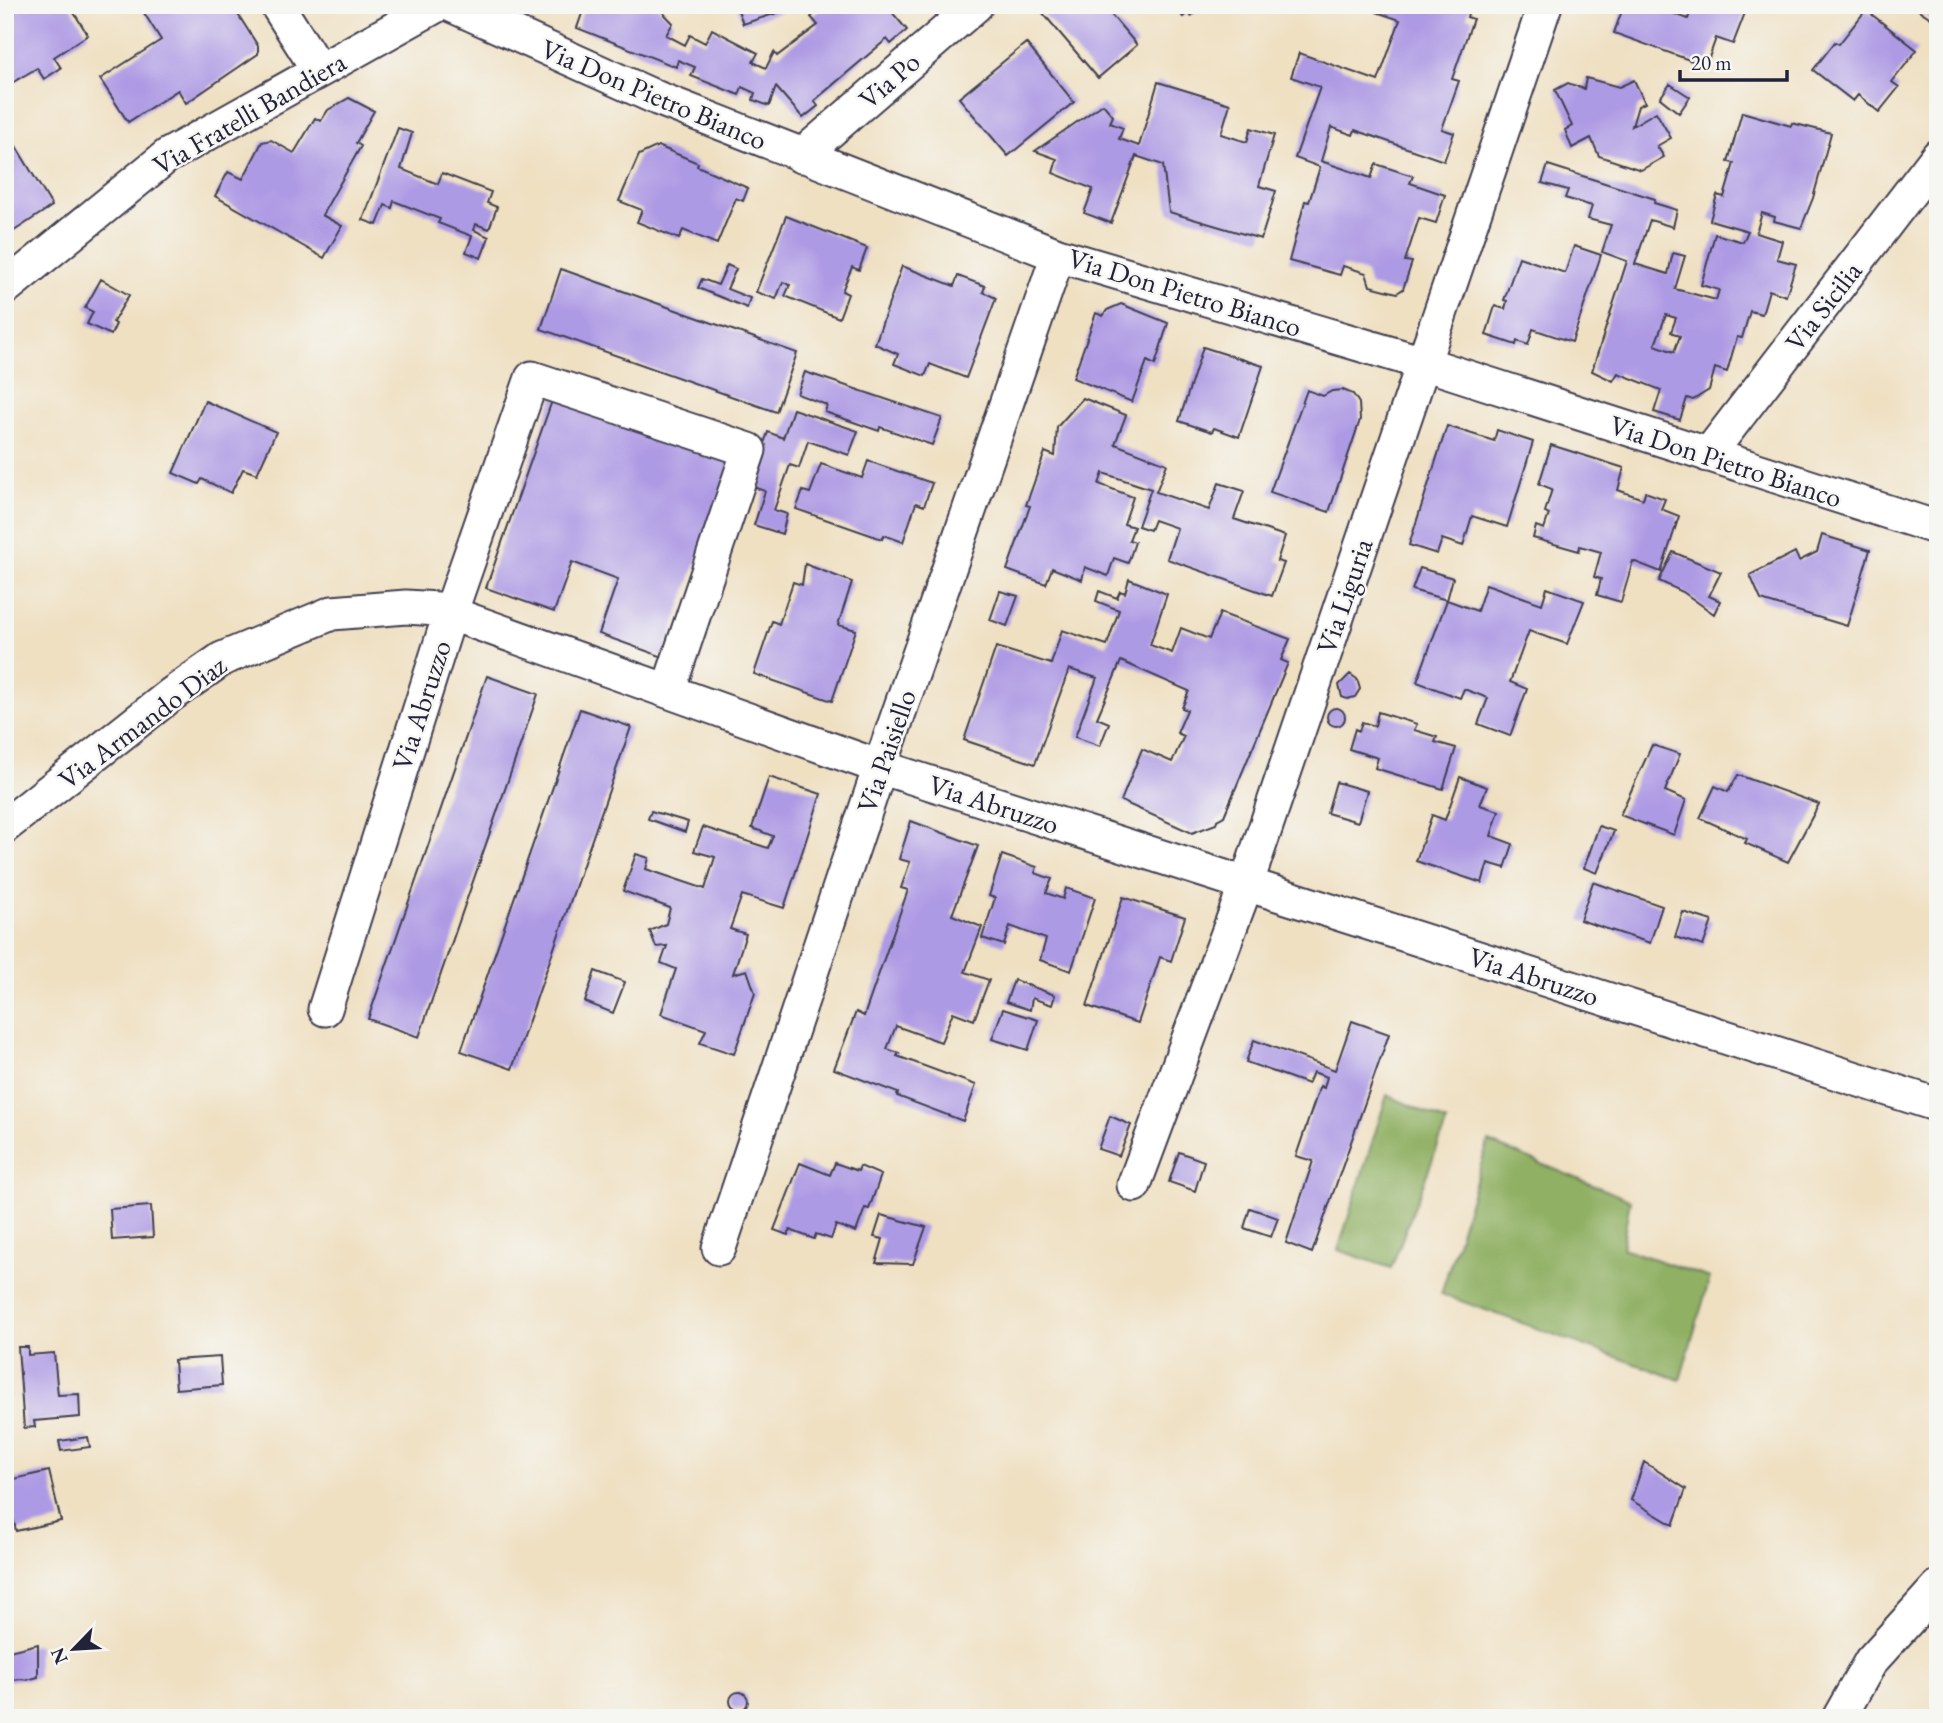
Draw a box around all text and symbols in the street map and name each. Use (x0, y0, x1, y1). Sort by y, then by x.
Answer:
street label: Via Don Pietro Bianco (536, 30, 772, 158)
scale bar (1680, 38, 1787, 82)
street label: Via Fratelli Bandiera (146, 43, 353, 183)
street label: Via Po (851, 44, 927, 116)
text: 20 m (1691, 49, 1732, 76)
street label: Via Don Pietro Bianco (1064, 239, 1306, 345)
street label: Via Sicilia (1777, 253, 1870, 358)
street label: Via Don Pietro Bianco (1605, 406, 1847, 516)
street label: Via Liguria (1308, 533, 1381, 658)
street label: Via Abruzzo (383, 635, 459, 775)
street label: Via Armando Diaz (51, 647, 233, 797)
street label: Via Paisiello (848, 685, 924, 817)
street label: Via Abruzzo (924, 766, 1064, 842)
street label: Via Abruzzo (1464, 938, 1604, 1014)
north arrow (38, 1614, 108, 1684)
text: N (44, 1643, 74, 1668)

